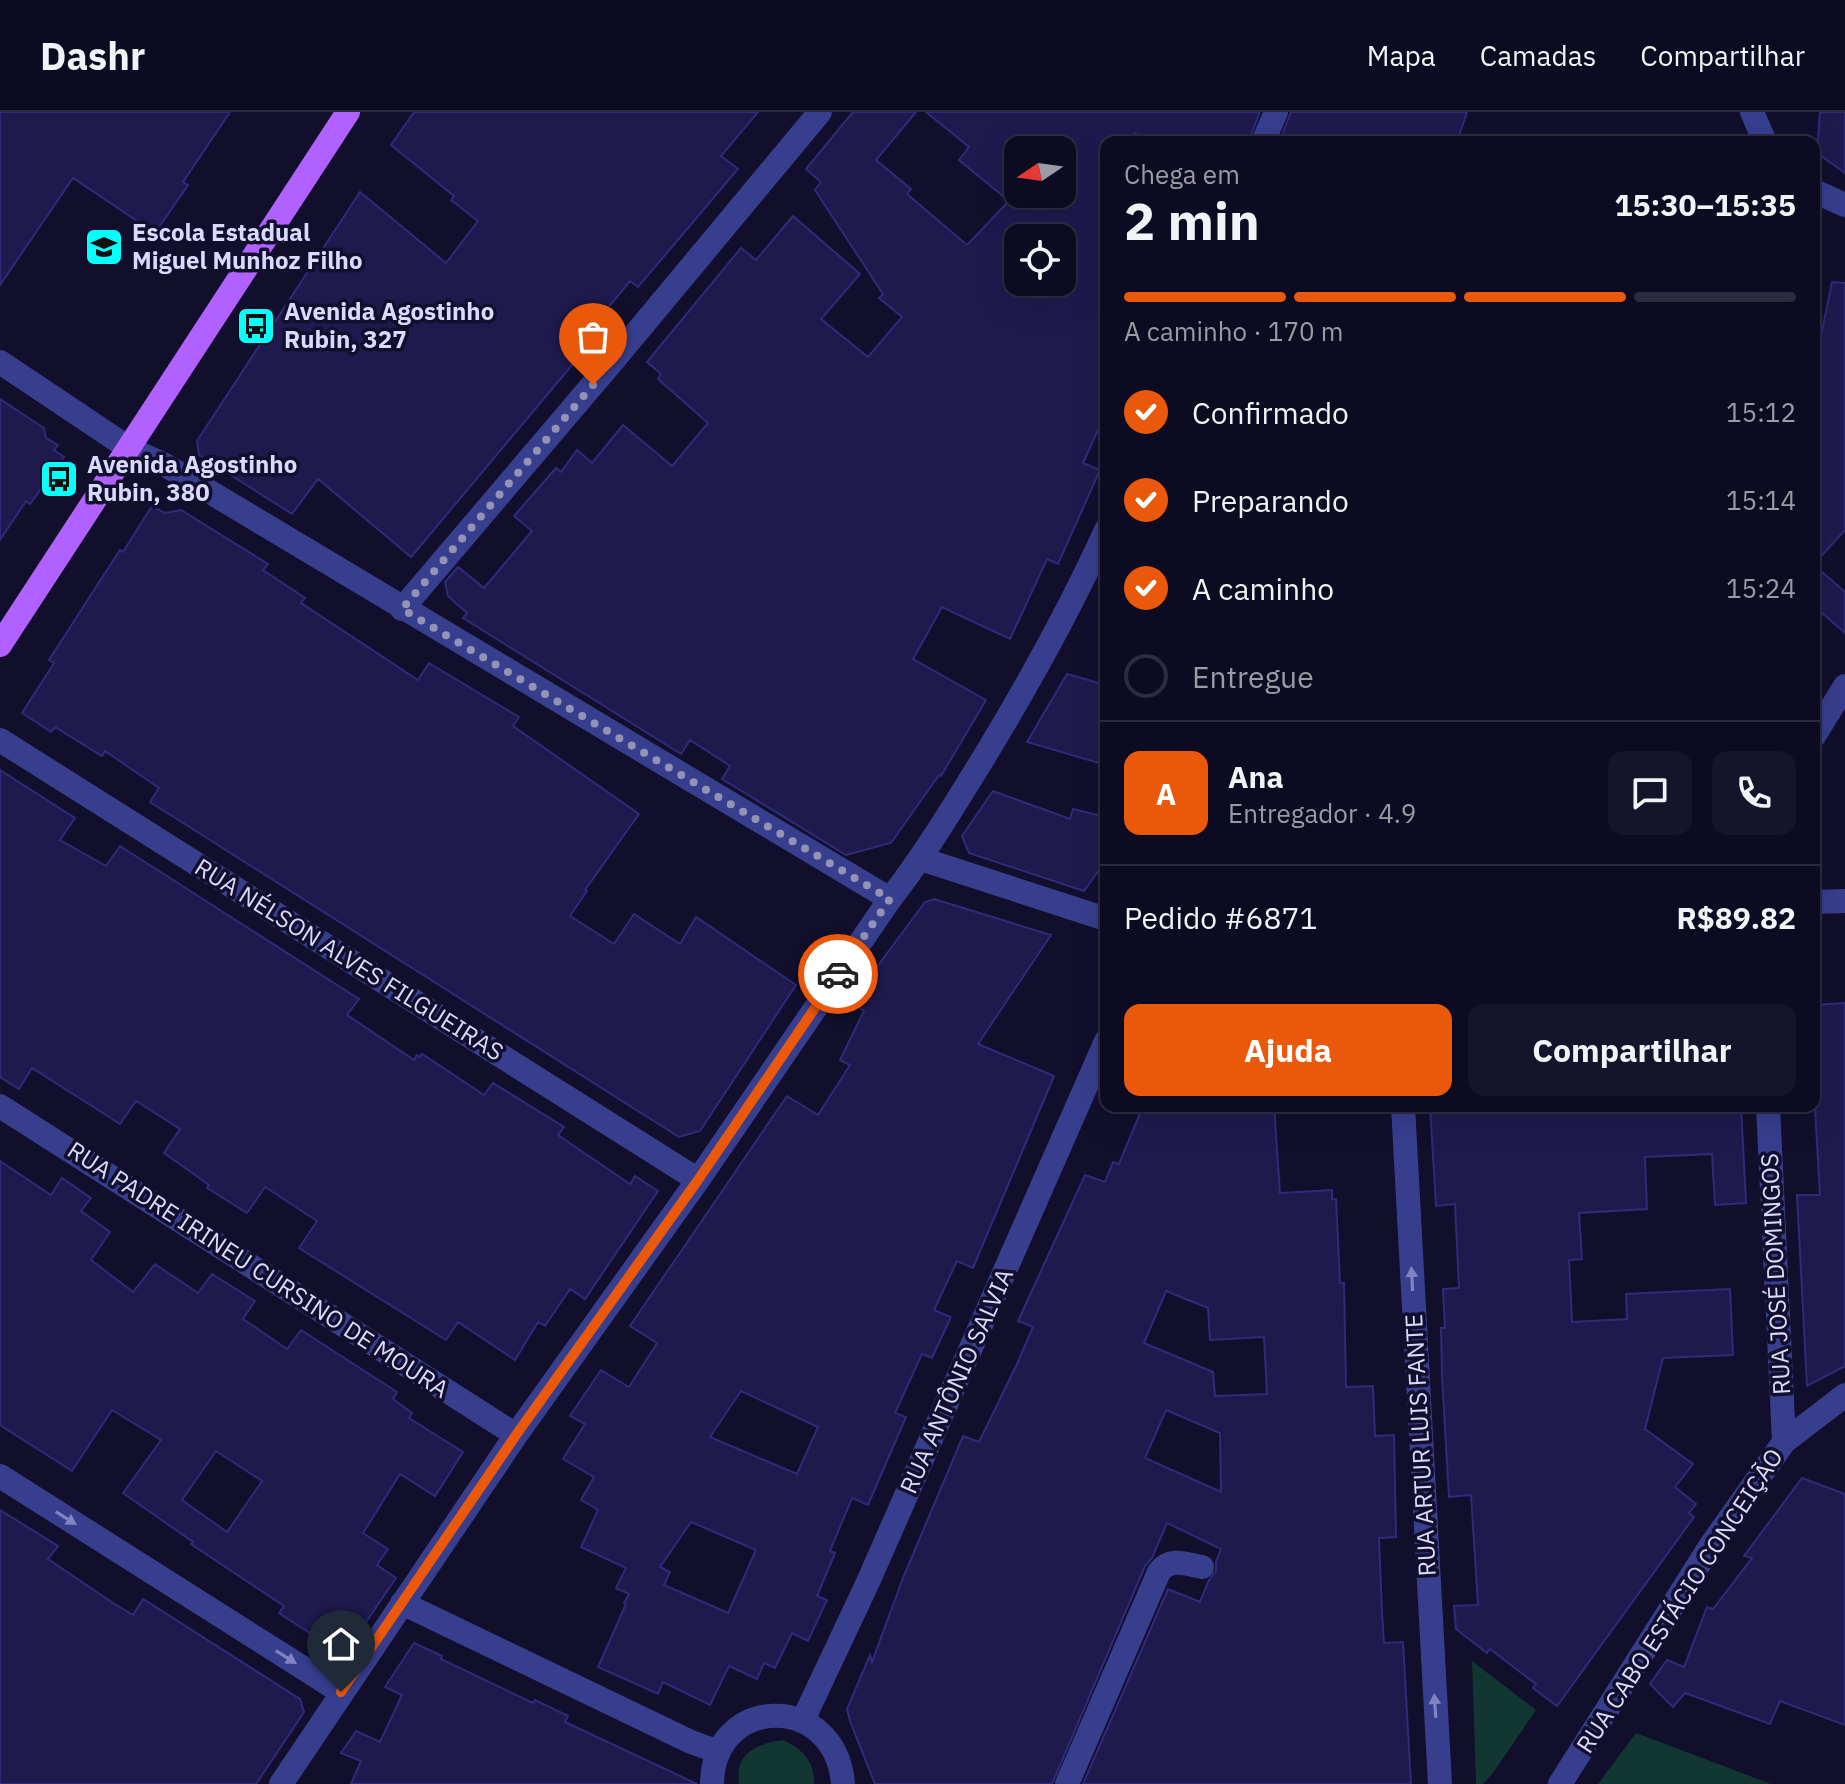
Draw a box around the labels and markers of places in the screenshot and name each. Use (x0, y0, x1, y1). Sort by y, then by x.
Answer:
place label: Escola Estadual Miguel Munhoz Filho (132, 216, 362, 276)
school or university icon: Escola Estadual Miguel Munhoz Filho (83, 226, 125, 268)
place label: Avenida Agostinho Rubin, 327 (284, 295, 494, 355)
pin (559, 303, 627, 385)
bus stop icon: Avenida Agostinho Rubin, 327 (235, 305, 277, 347)
place label: Avenida Agostinho Rubin, 380 (87, 448, 297, 508)
bus stop icon: Avenida Agostinho Rubin, 380 (38, 458, 80, 500)
pin (307, 1610, 375, 1692)

